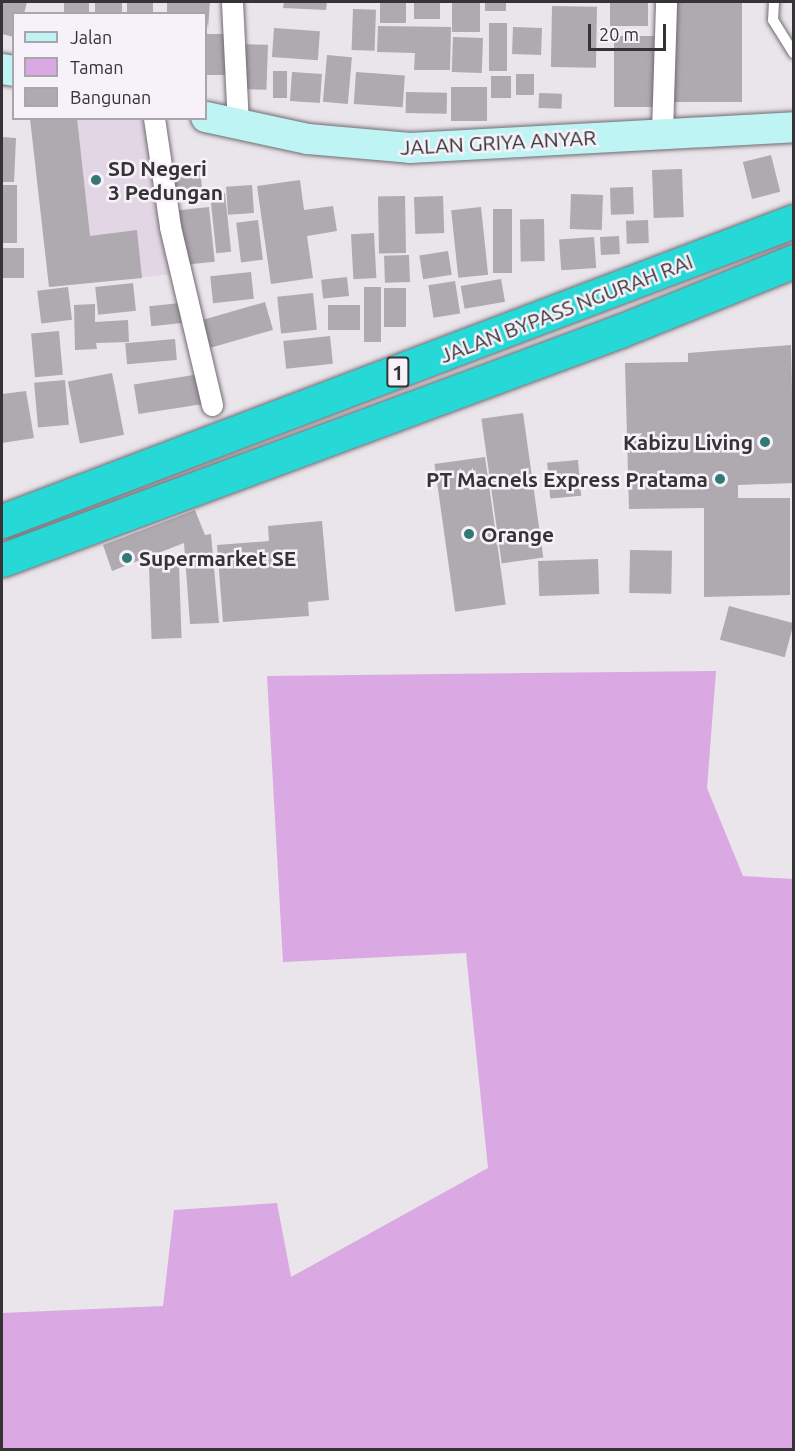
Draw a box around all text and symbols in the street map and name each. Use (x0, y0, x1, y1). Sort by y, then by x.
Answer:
legend (12, 12, 207, 120)
scale bar (591, 12, 669, 50)
text: 20 m (599, 24, 639, 44)
text: Jalan (70, 27, 112, 47)
text: Taman (70, 57, 124, 77)
text: Bangunan (70, 87, 151, 107)
street label: JALAN GRIYA ANYAR (399, 124, 597, 160)
place label: SD Negeri 3 Pedungan (108, 155, 223, 205)
marker: SD Negeri 3 Pedungan (89, 173, 103, 187)
street label: JALAN BYPASS NGURAH RAI (436, 248, 696, 368)
road number: 1 (386, 355, 410, 389)
place label: Kabizu Living (623, 429, 753, 455)
marker: Kabizu Living (758, 435, 772, 449)
place label: PT Macnels Express Pratama (426, 466, 708, 492)
marker: PT Macnels Express Pratama (713, 472, 727, 486)
place label: Orange (481, 521, 554, 547)
marker: Orange (462, 527, 476, 541)
place label: Supermarket SE (139, 545, 296, 571)
marker: Supermarket SE (120, 551, 134, 565)

